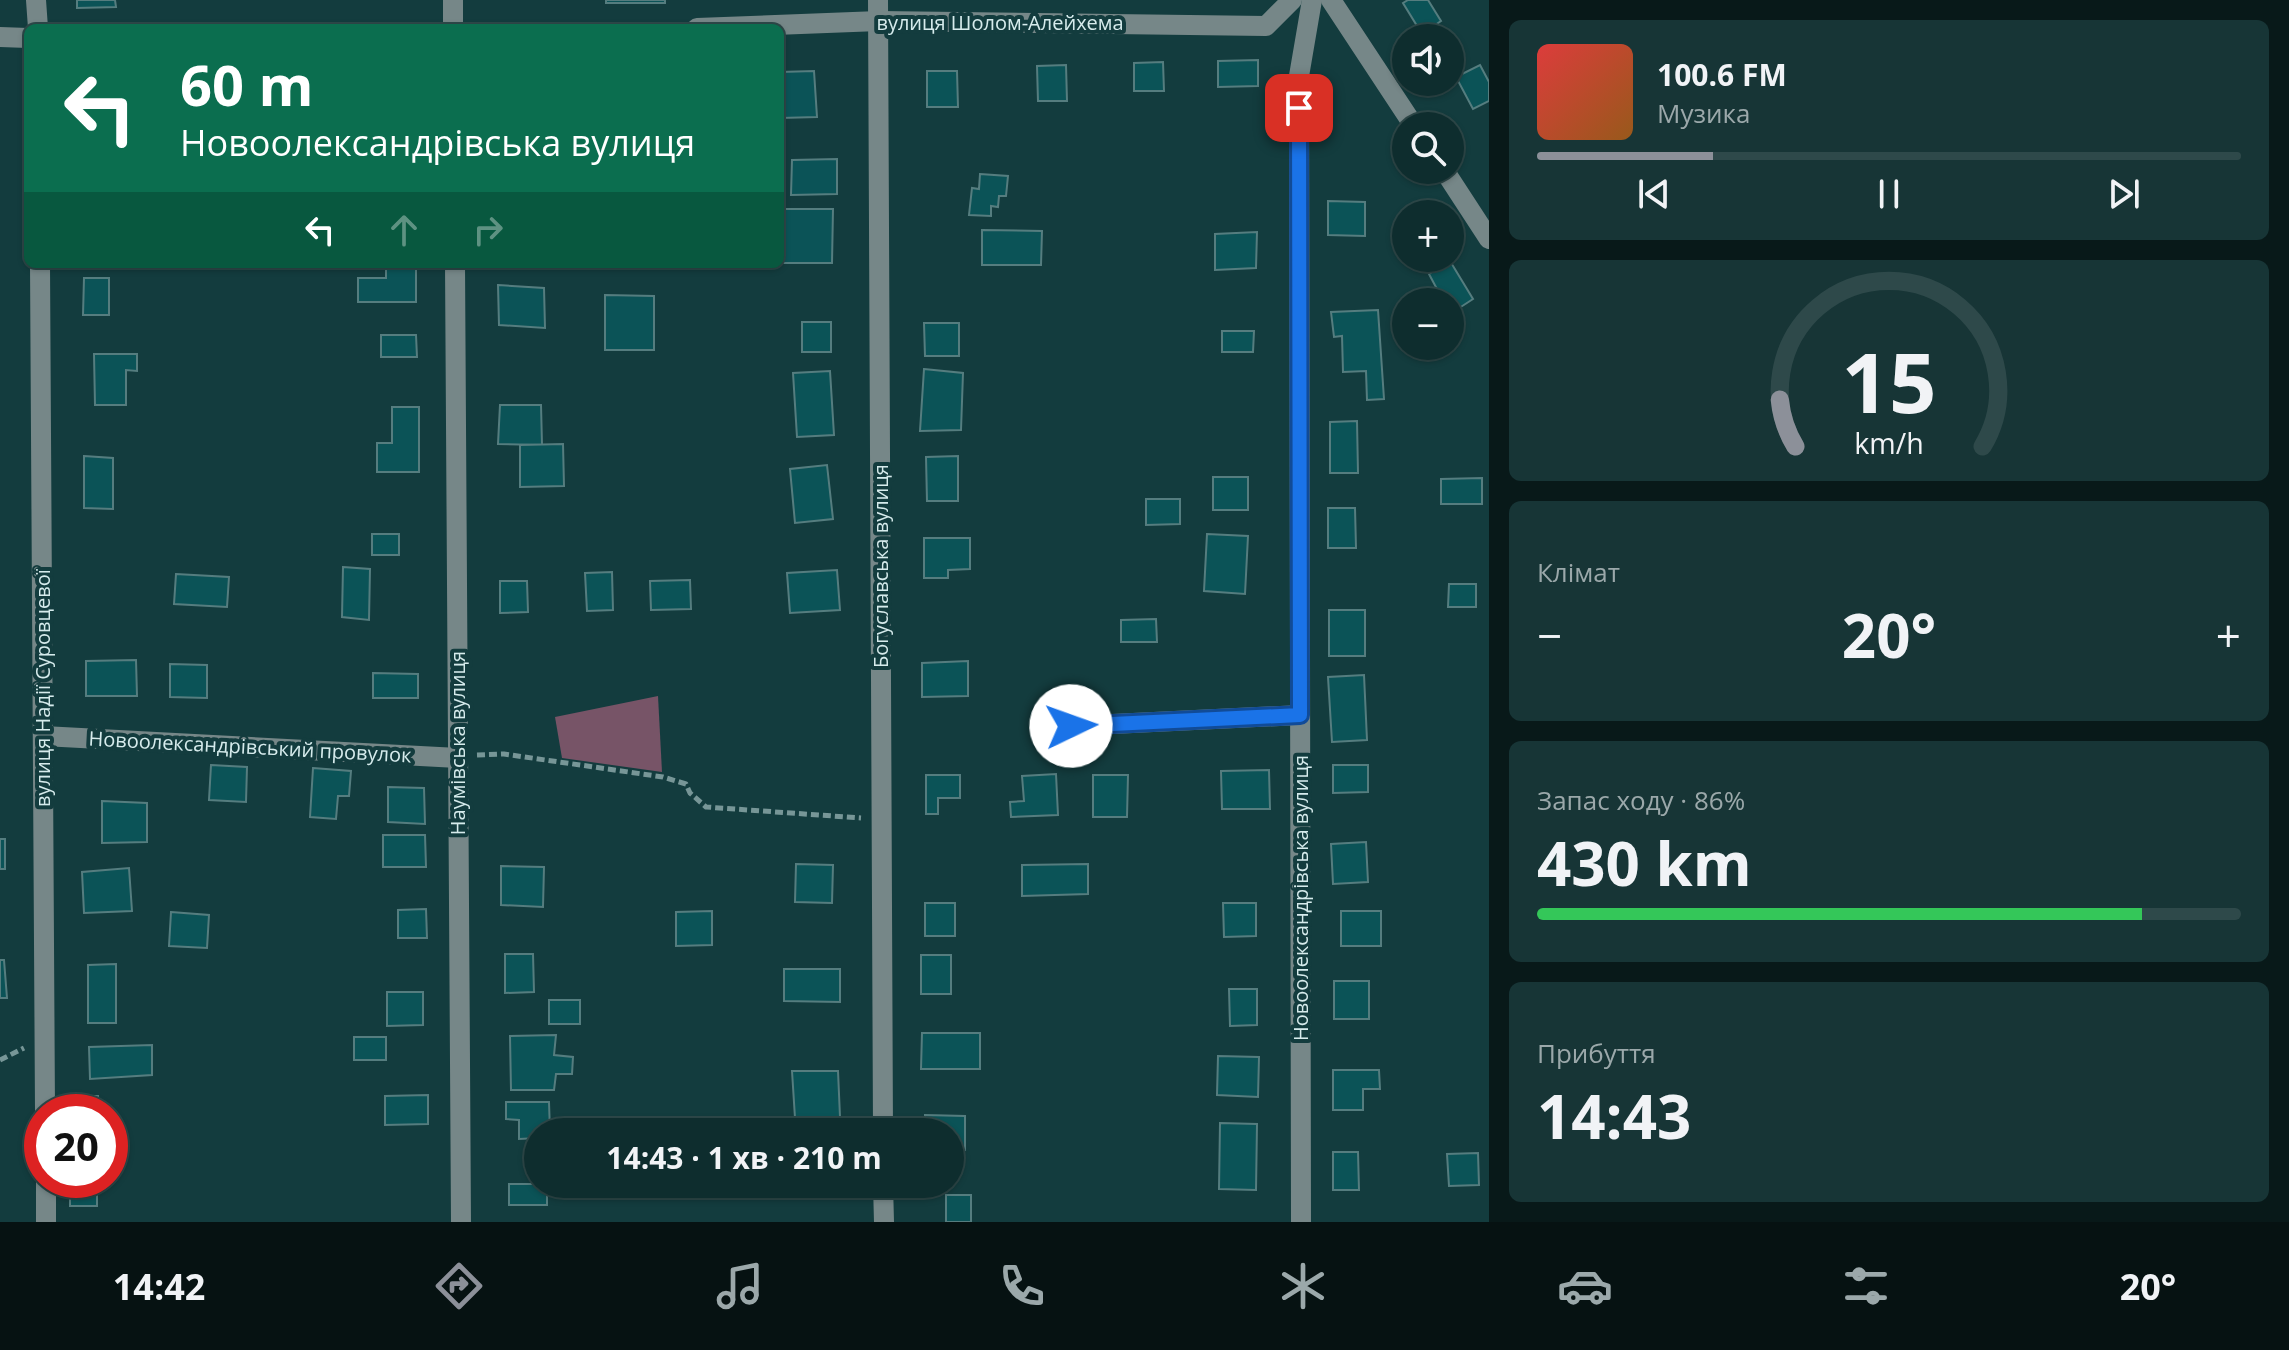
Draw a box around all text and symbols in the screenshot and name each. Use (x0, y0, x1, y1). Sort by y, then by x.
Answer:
street label: вулиця Шолом-Алейхема (876, 9, 1124, 36)
map controls (1392, 24, 1464, 360)
button: sound (1392, 24, 1464, 96)
text: 60 m (180, 46, 314, 122)
text: 100.6 FM (1657, 54, 1787, 95)
icon: left (48, 56, 152, 160)
pin (1265, 74, 1333, 142)
icon: arrive (1277, 86, 1321, 130)
text: Музика (1657, 95, 1750, 131)
button: search (1392, 112, 1464, 184)
text: Новоолександрівська вулиця (180, 118, 695, 167)
icon: previous (1632, 172, 1676, 216)
icon: pause (1867, 172, 1911, 216)
icon: next (2102, 172, 2146, 216)
button: + (1392, 200, 1464, 272)
icon: left (298, 208, 342, 252)
icon: ahead (382, 208, 426, 252)
icon: right (466, 208, 510, 252)
button: − (1392, 288, 1464, 360)
text: 15 (1841, 323, 1937, 436)
text: km/h (1854, 423, 1924, 462)
street label: Богуславська вулиця (867, 464, 894, 668)
text: Клімат (1537, 554, 1620, 590)
street label: вулиця Надії Суровцевої (29, 568, 56, 807)
text: 20° (1842, 594, 1936, 676)
text: − (1537, 605, 1562, 665)
text: + (2216, 605, 2241, 665)
street label: Наумівська вулиця (444, 651, 471, 835)
position arrow (1029, 684, 1113, 768)
street label: Новоолександрівський провулок (88, 725, 413, 768)
street label: Новоолександрівська вулиця (1287, 755, 1314, 1041)
text: Запас ходу · 86% (1537, 782, 1745, 818)
text: 430 km (1537, 822, 1752, 904)
text: Прибуття (1537, 1035, 1656, 1071)
text: 14:43 (1537, 1075, 1691, 1157)
speed limit sign: 20 (24, 1094, 128, 1198)
text: 14:43 · 1 хв · 210 m (606, 1137, 882, 1178)
icon: directions (431, 1258, 487, 1314)
icon: music (712, 1258, 768, 1314)
icon: phone (994, 1258, 1050, 1314)
icon: climate (1275, 1258, 1331, 1314)
icon: car (1557, 1258, 1613, 1314)
icon: filters (1838, 1258, 1894, 1314)
text: 14:42 (113, 1262, 205, 1311)
text: 20° (2120, 1262, 2176, 1311)

